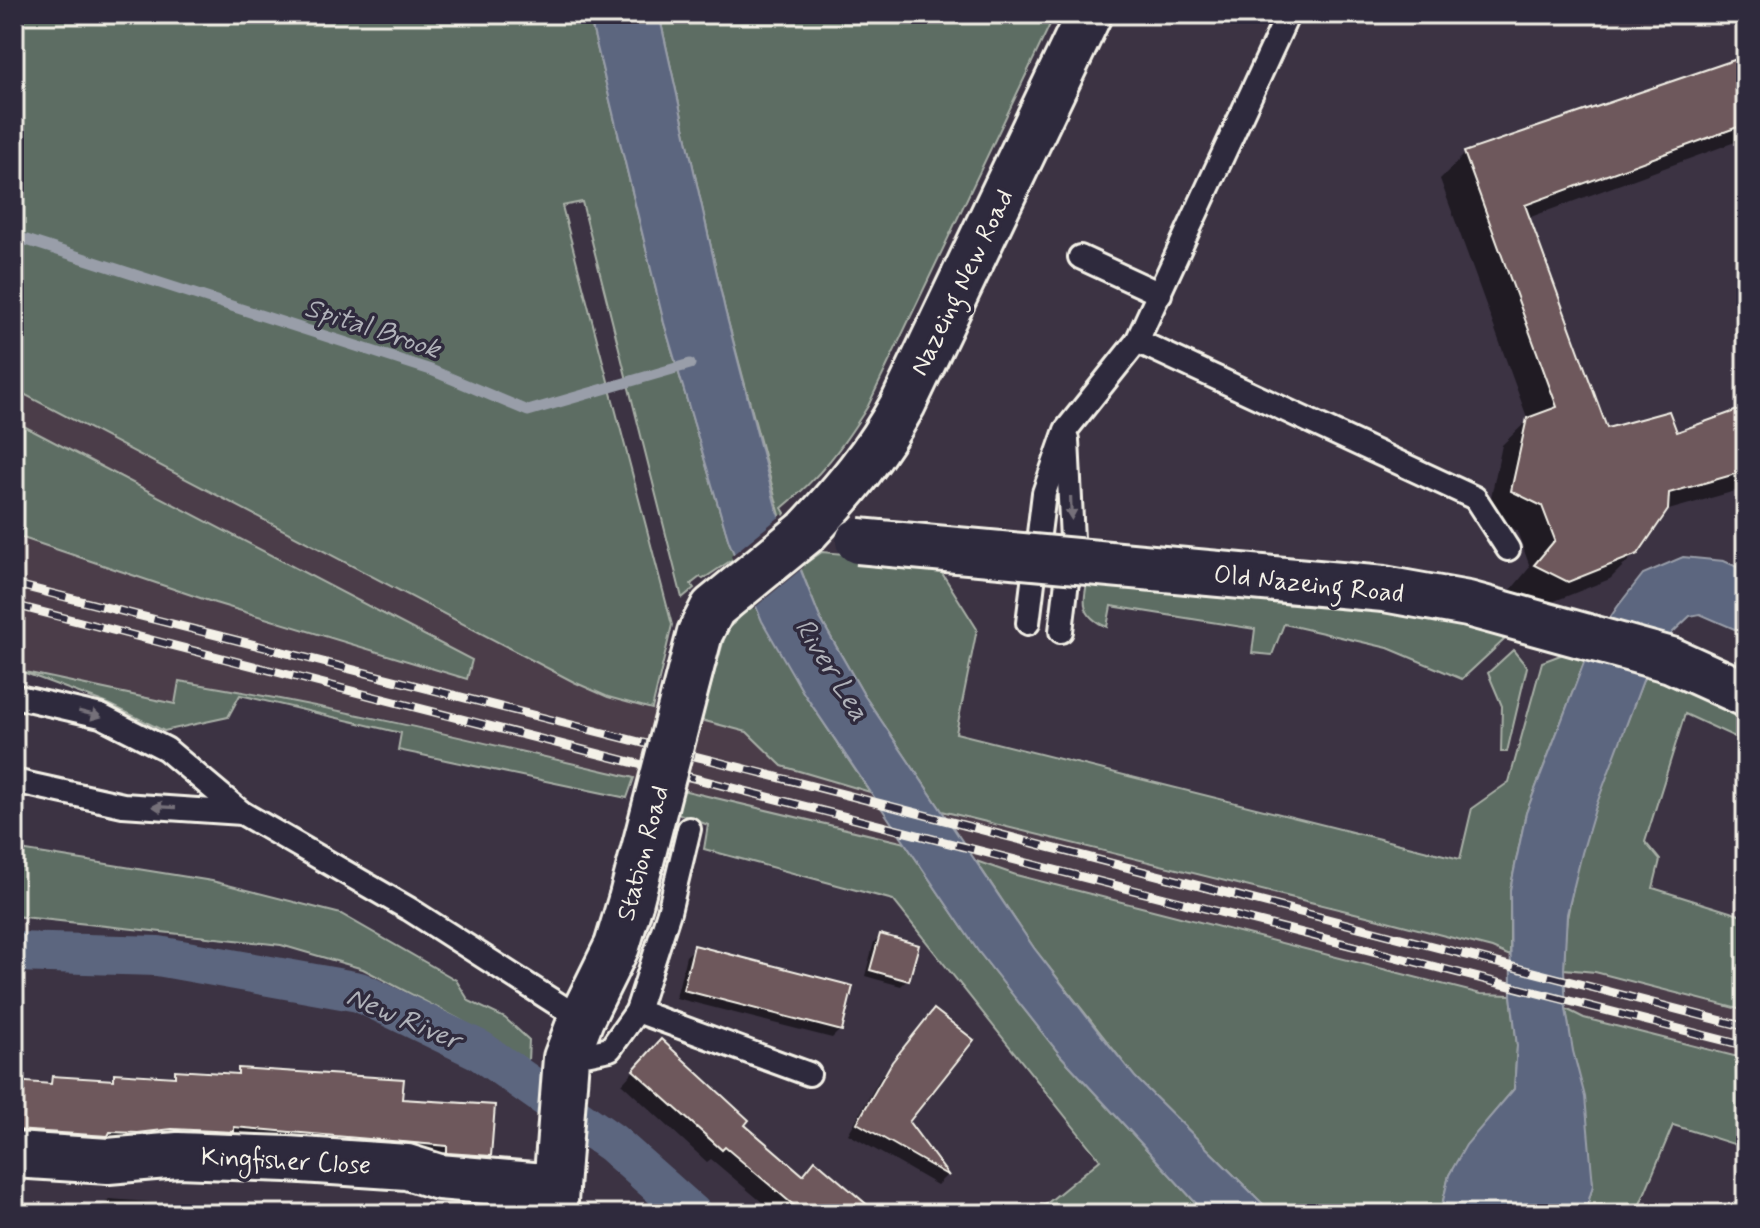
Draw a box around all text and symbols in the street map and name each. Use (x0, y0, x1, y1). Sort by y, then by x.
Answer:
street label: Nazeing New Road (903, 184, 1025, 383)
water label: Spital Brook (300, 290, 447, 369)
one-way arrow (1065, 496, 1078, 521)
street label: Old Nazeing Road (1212, 558, 1406, 615)
water label: River Lea (785, 612, 877, 729)
one-way arrow (77, 708, 102, 720)
street label: Station Road (610, 782, 678, 925)
one-way arrow (151, 801, 176, 814)
water label: New River (340, 979, 469, 1061)
street label: Kingfisher Close (200, 1141, 372, 1185)

